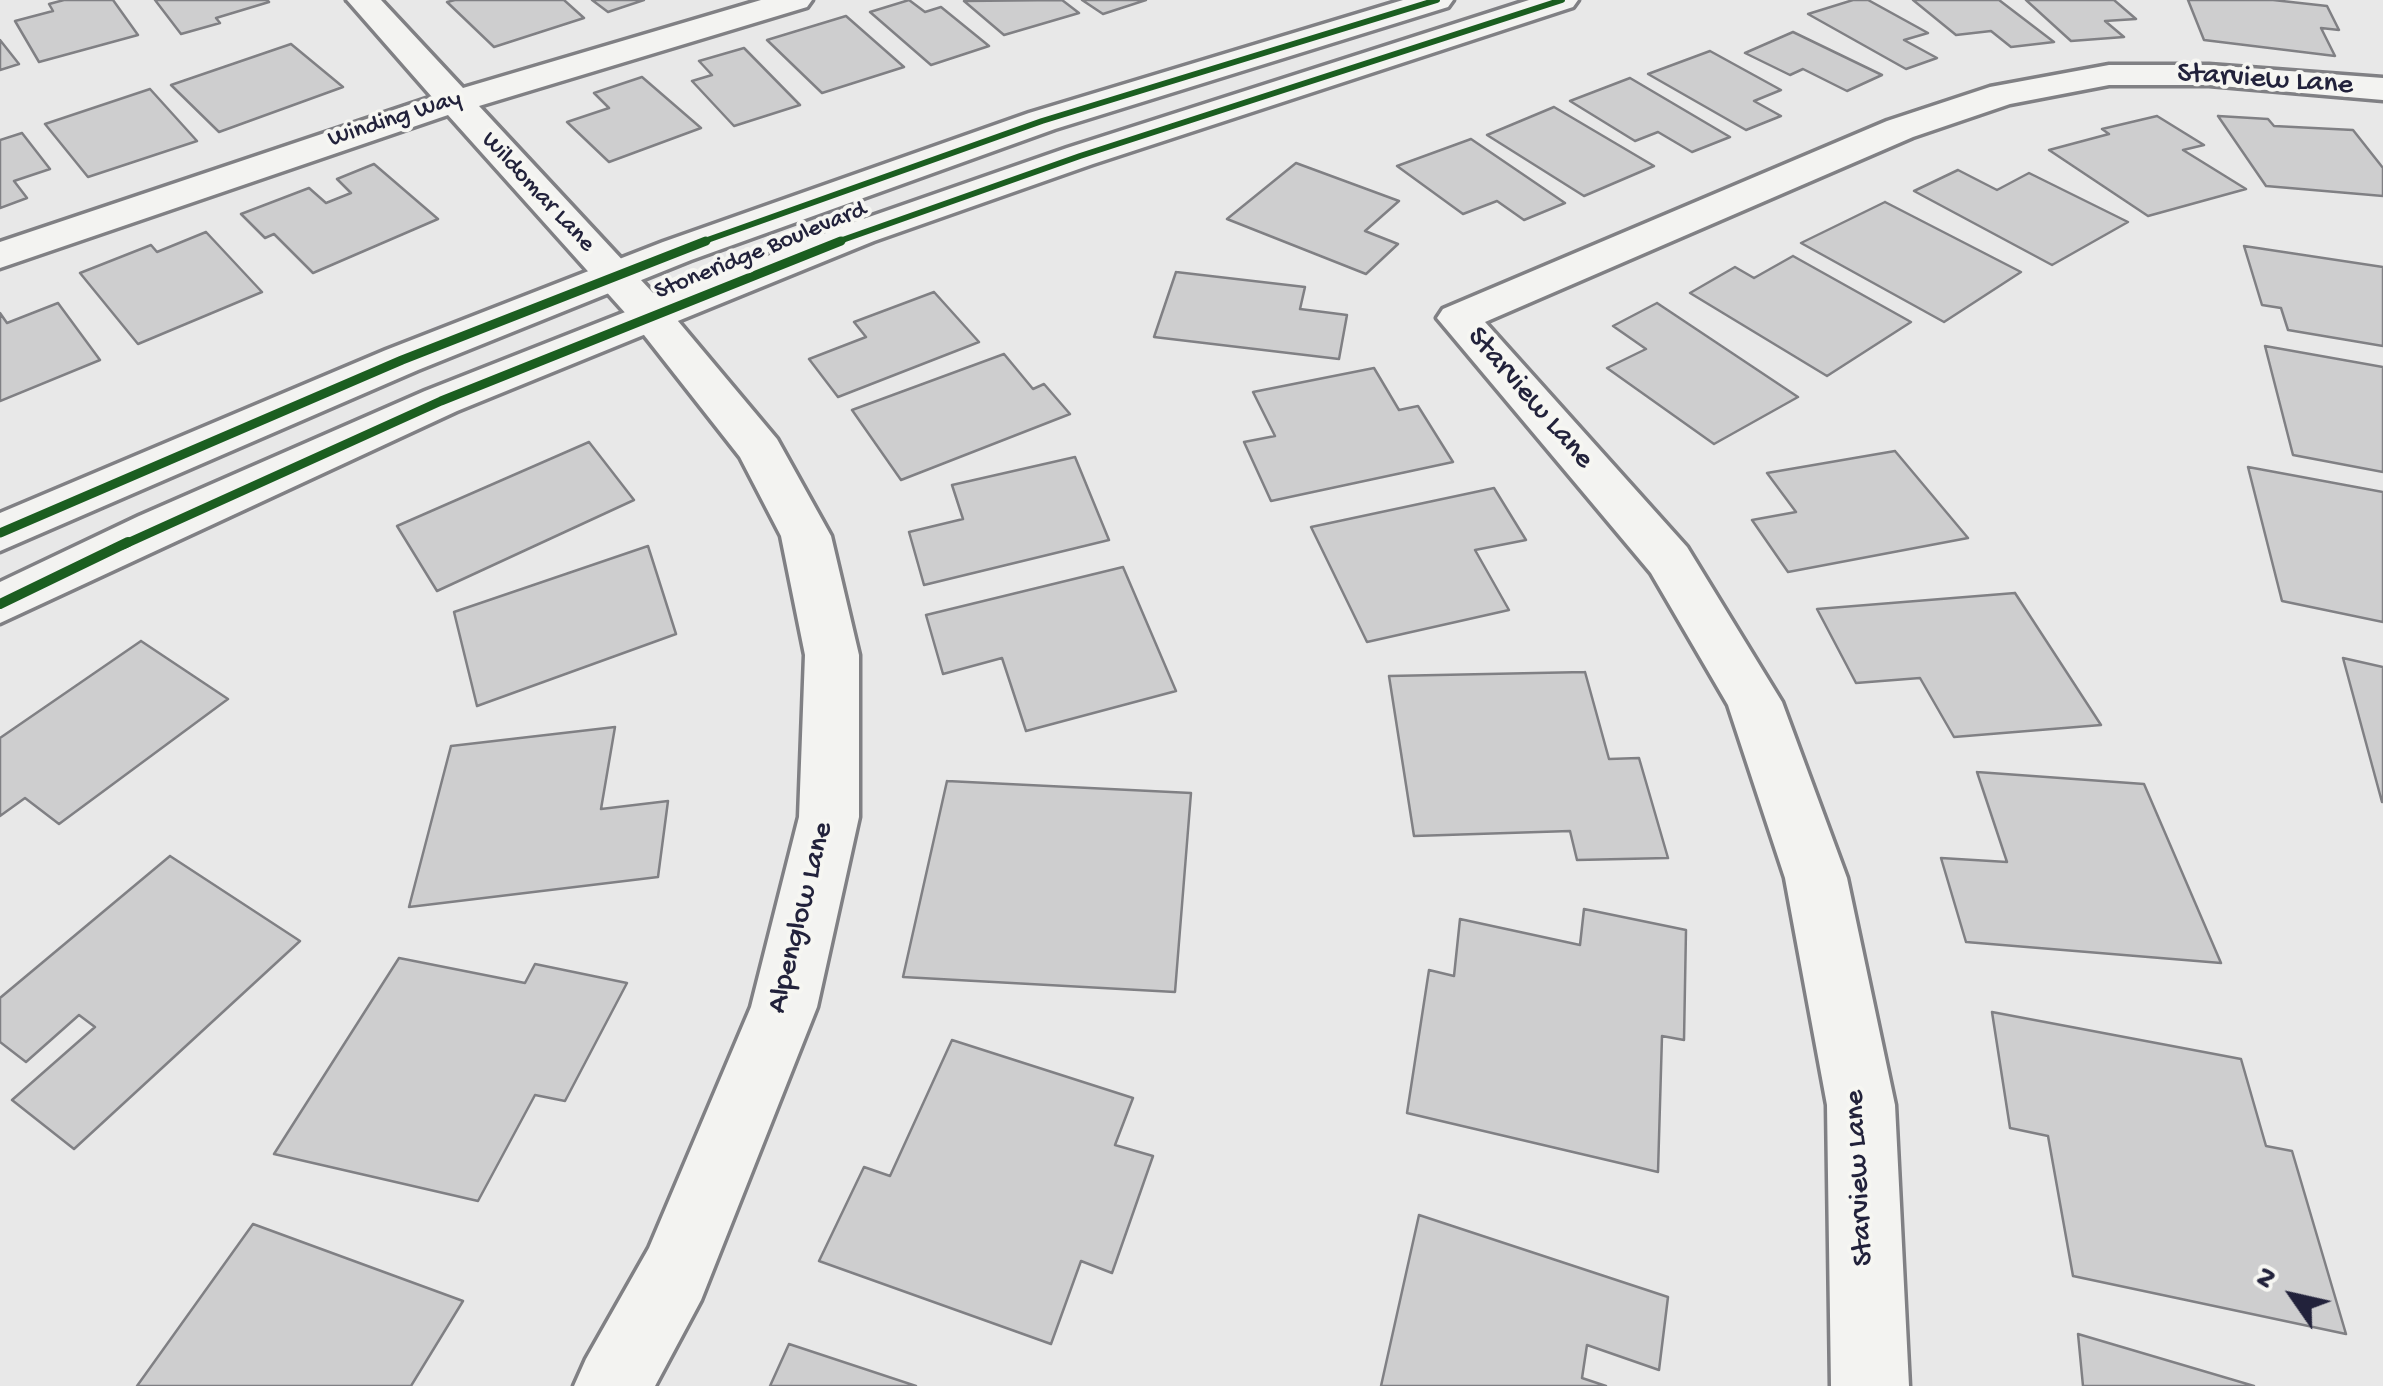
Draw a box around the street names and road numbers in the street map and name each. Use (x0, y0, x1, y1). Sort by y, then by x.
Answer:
street label: Starview Lane (2176, 57, 2354, 105)
street label: Winding Way (325, 84, 465, 156)
street label: Wildomar Lane (474, 126, 600, 260)
street label: Stoneridge Boulevard (651, 196, 871, 308)
street label: Starview Lane (1458, 321, 1600, 477)
street label: Alpenglow Lane (761, 819, 843, 1017)
street label: Starview Lane (1838, 1089, 1884, 1267)

